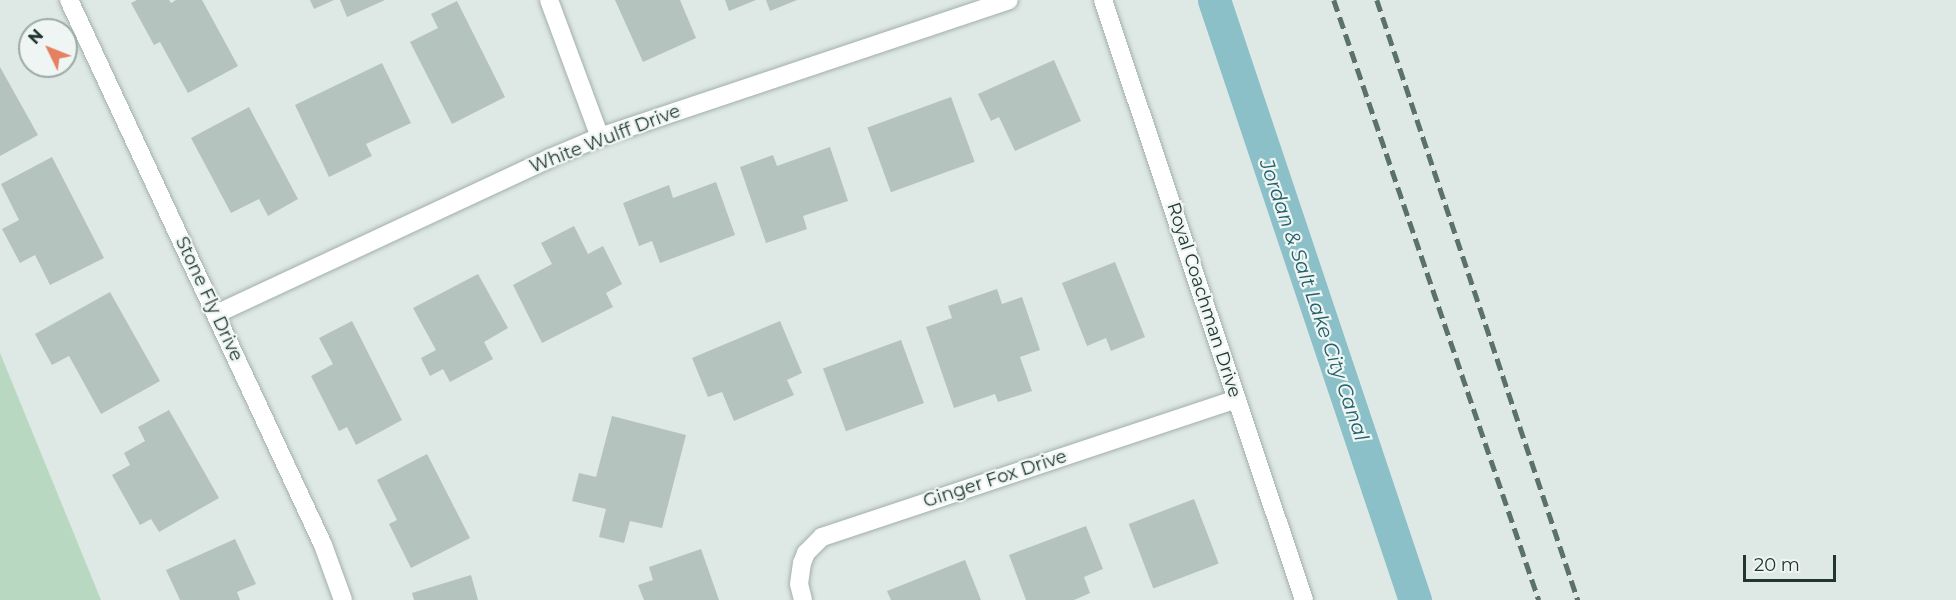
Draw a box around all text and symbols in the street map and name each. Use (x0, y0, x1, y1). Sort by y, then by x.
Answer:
north arrow (18, 18, 78, 78)
text: N (25, 26, 47, 48)
street label: White Wulff Drive (527, 100, 683, 178)
water label: Jordan & Salt Lake City Canal (1254, 156, 1374, 444)
street label: Royal Coachman Drive (1162, 200, 1246, 400)
street label: Stone Fly Drive (171, 233, 247, 365)
street label: Ginger Fox Drive (921, 446, 1069, 512)
scale bar (1746, 543, 1839, 581)
text: 20 m (1754, 554, 1800, 576)

